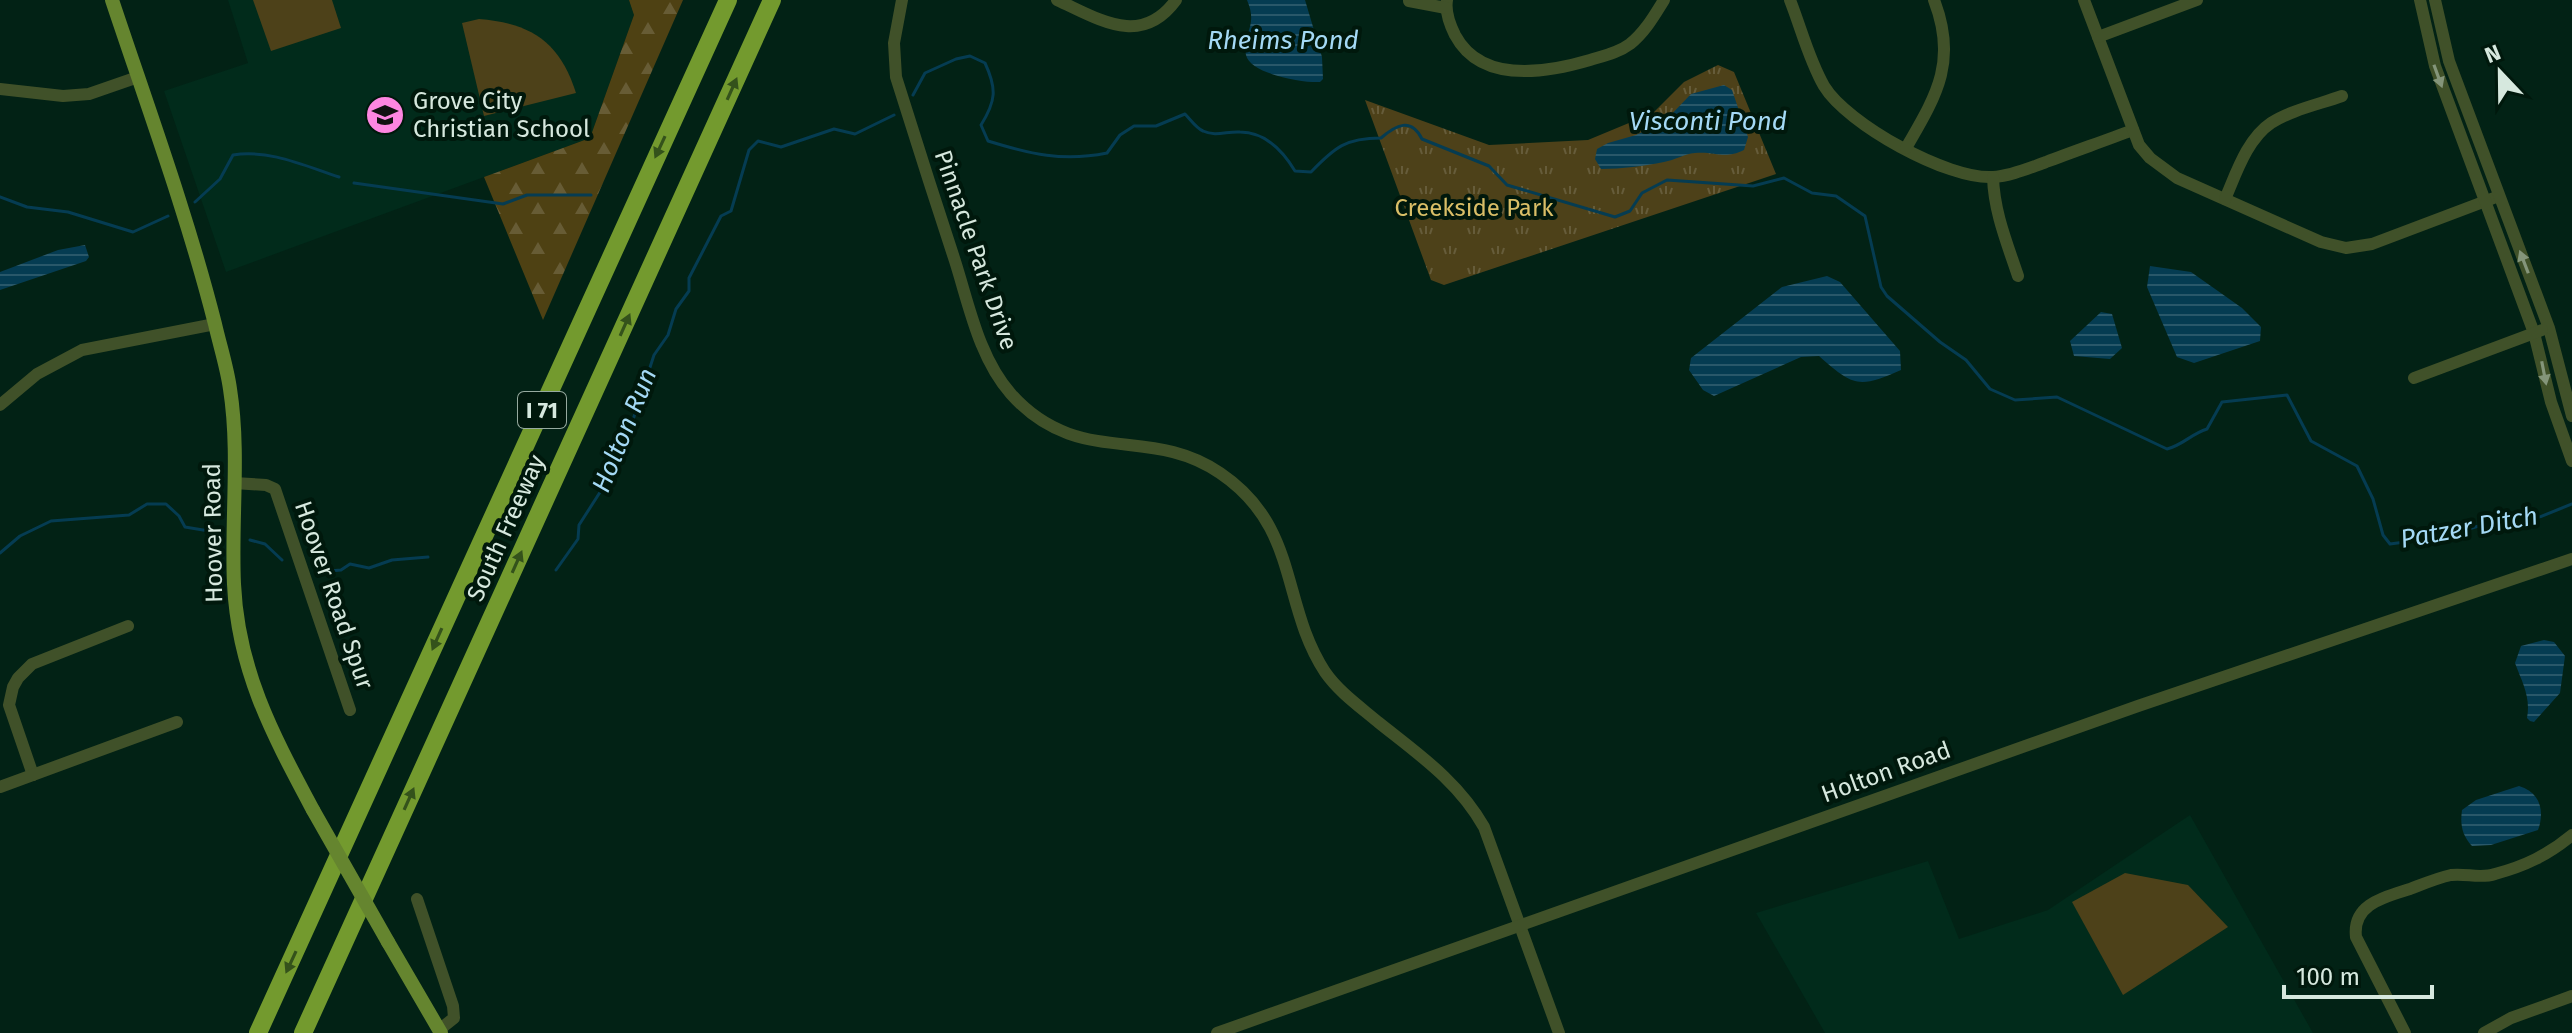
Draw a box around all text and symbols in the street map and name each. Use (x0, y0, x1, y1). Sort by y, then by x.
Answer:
water label: Rheims Pond (1207, 25, 1359, 56)
north arrow (2460, 32, 2540, 112)
text: N (2481, 39, 2505, 69)
one-way arrow (2433, 64, 2445, 88)
one-way arrow (726, 77, 739, 101)
place label: Grove City Christian School (413, 87, 590, 143)
school or university icon: Grove City Christian School (364, 94, 406, 136)
water label: Visconti Pond (1629, 106, 1787, 137)
one-way arrow (654, 136, 667, 159)
street label: Pinnacle Park Drive (929, 146, 1023, 354)
park label: Creekside Park (1395, 194, 1554, 222)
one-way arrow (2517, 250, 2530, 274)
one-way arrow (618, 314, 631, 337)
one-way arrow (2539, 361, 2551, 386)
water label: Holton Run (586, 364, 663, 497)
road number: I 71 (518, 392, 566, 428)
street label: South Freeway (461, 450, 551, 606)
street label: Hoover Road (198, 463, 228, 603)
street label: Hoover Road Spur (289, 497, 380, 693)
water label: Patzer Ditch (2398, 500, 2540, 555)
one-way arrow (510, 550, 524, 574)
one-way arrow (430, 627, 444, 651)
street label: Holton Road (1818, 736, 1954, 808)
one-way arrow (403, 787, 416, 811)
scale bar (2284, 949, 2432, 999)
one-way arrow (284, 951, 298, 974)
text: 100 m (2296, 963, 2360, 991)

